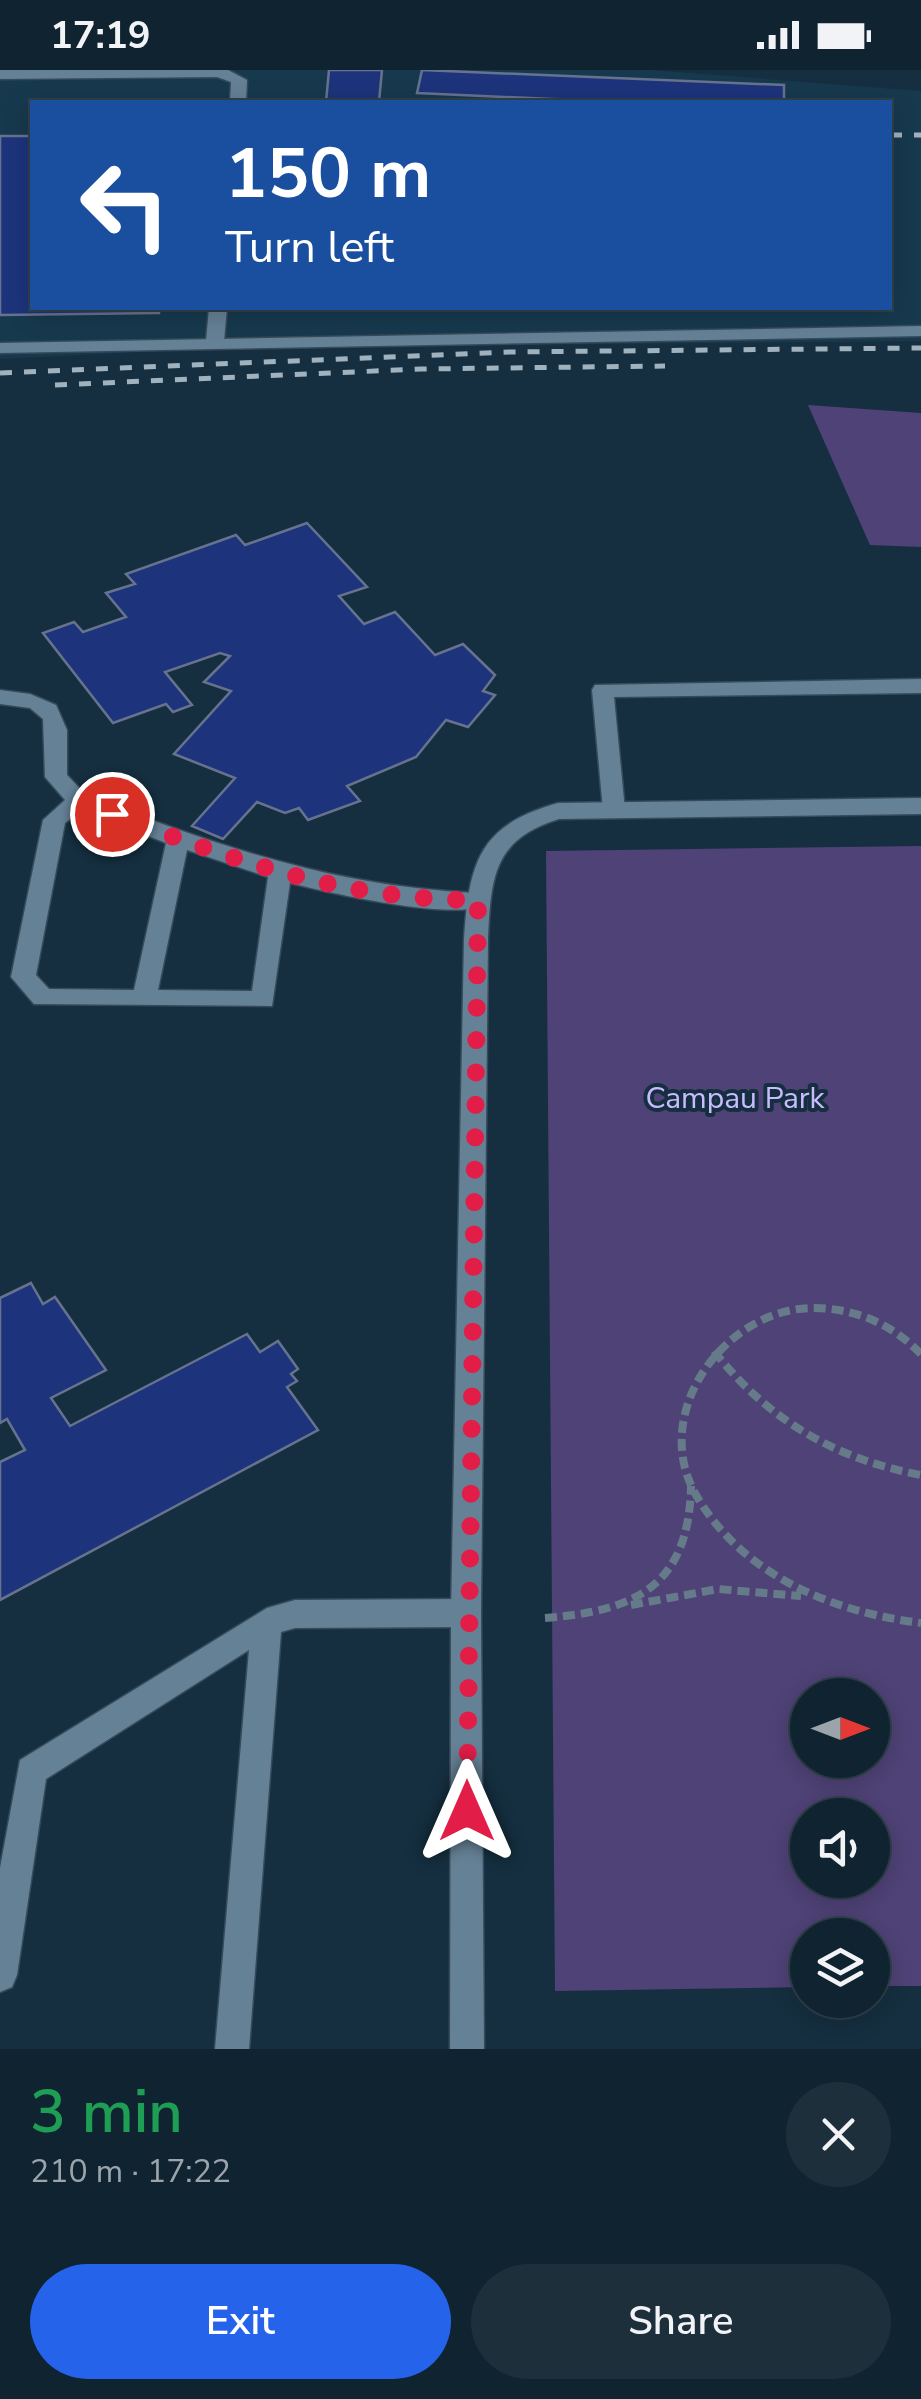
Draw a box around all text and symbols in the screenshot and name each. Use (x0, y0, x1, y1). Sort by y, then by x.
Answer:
text: 17:19 (50, 10, 151, 61)
text: 150 m (225, 126, 431, 222)
icon: left (60, 140, 190, 270)
text: Turn left (225, 217, 394, 278)
pin (70, 772, 155, 857)
icon: arrive (85, 787, 140, 842)
park label: Campau Park (645, 1078, 826, 1119)
north arrow (790, 1678, 890, 1778)
map controls (790, 1678, 890, 2018)
position arrow (415, 1759, 519, 1863)
button: sound (790, 1798, 890, 1898)
button: layers (790, 1918, 890, 2018)
text: 3 min (30, 2071, 183, 2153)
button: close (786, 2082, 891, 2187)
text: 210 m · 17:22 (30, 2150, 231, 2193)
button: Exit (30, 2264, 451, 2379)
button: Share (471, 2264, 891, 2379)

